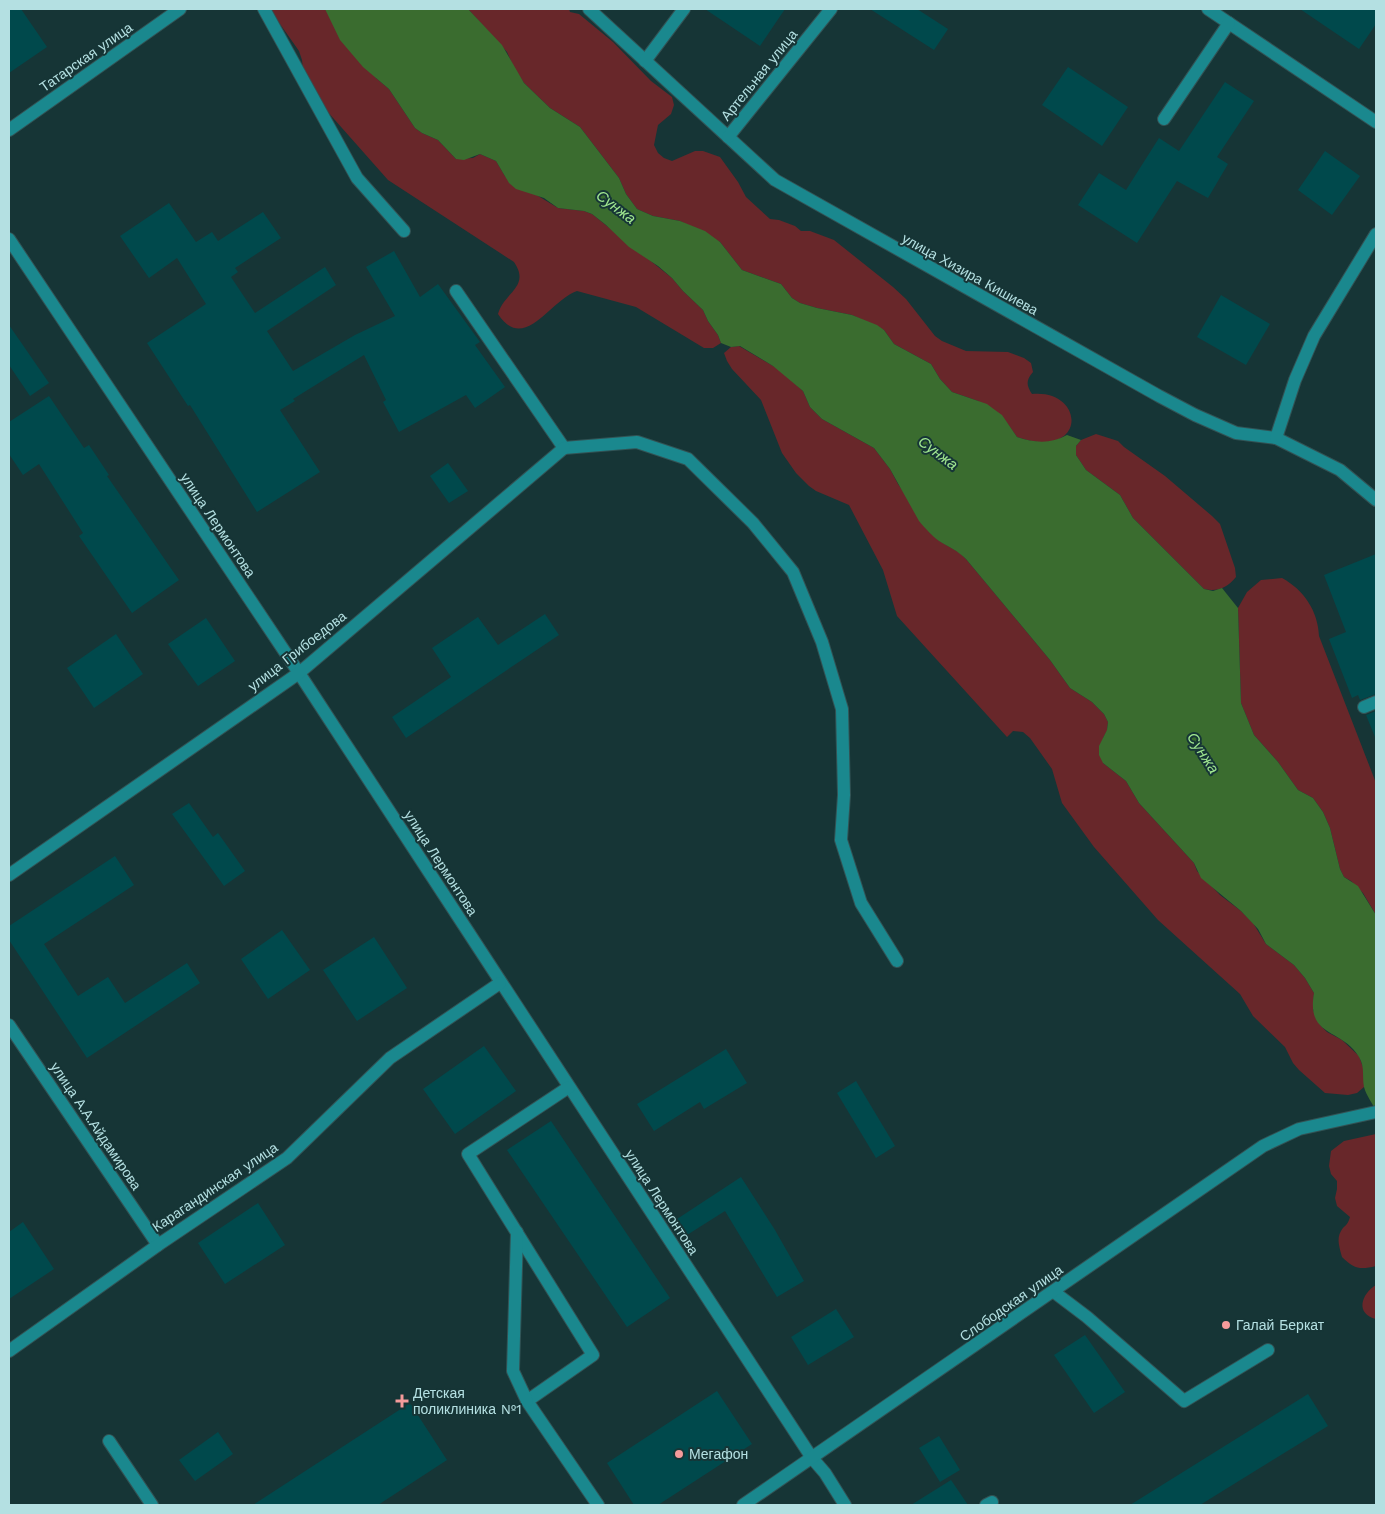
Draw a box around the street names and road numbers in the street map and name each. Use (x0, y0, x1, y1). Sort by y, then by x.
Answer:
street label: Татарская улица (37, 19, 136, 95)
street label: Артельная улица (717, 26, 801, 124)
street label: улица Хизира Кишиева (899, 230, 1041, 318)
street label: улица Лермонтова (177, 470, 259, 580)
street label: улица Грибоедова (245, 608, 349, 694)
street label: улица Лермонтова (401, 807, 481, 919)
street label: улица А.А.Айдамирова (47, 1059, 145, 1193)
street label: Карагандинская улица (149, 1139, 281, 1235)
street label: улица Лермонтова (622, 1146, 702, 1258)
street label: Слободская улица (956, 1261, 1066, 1345)

